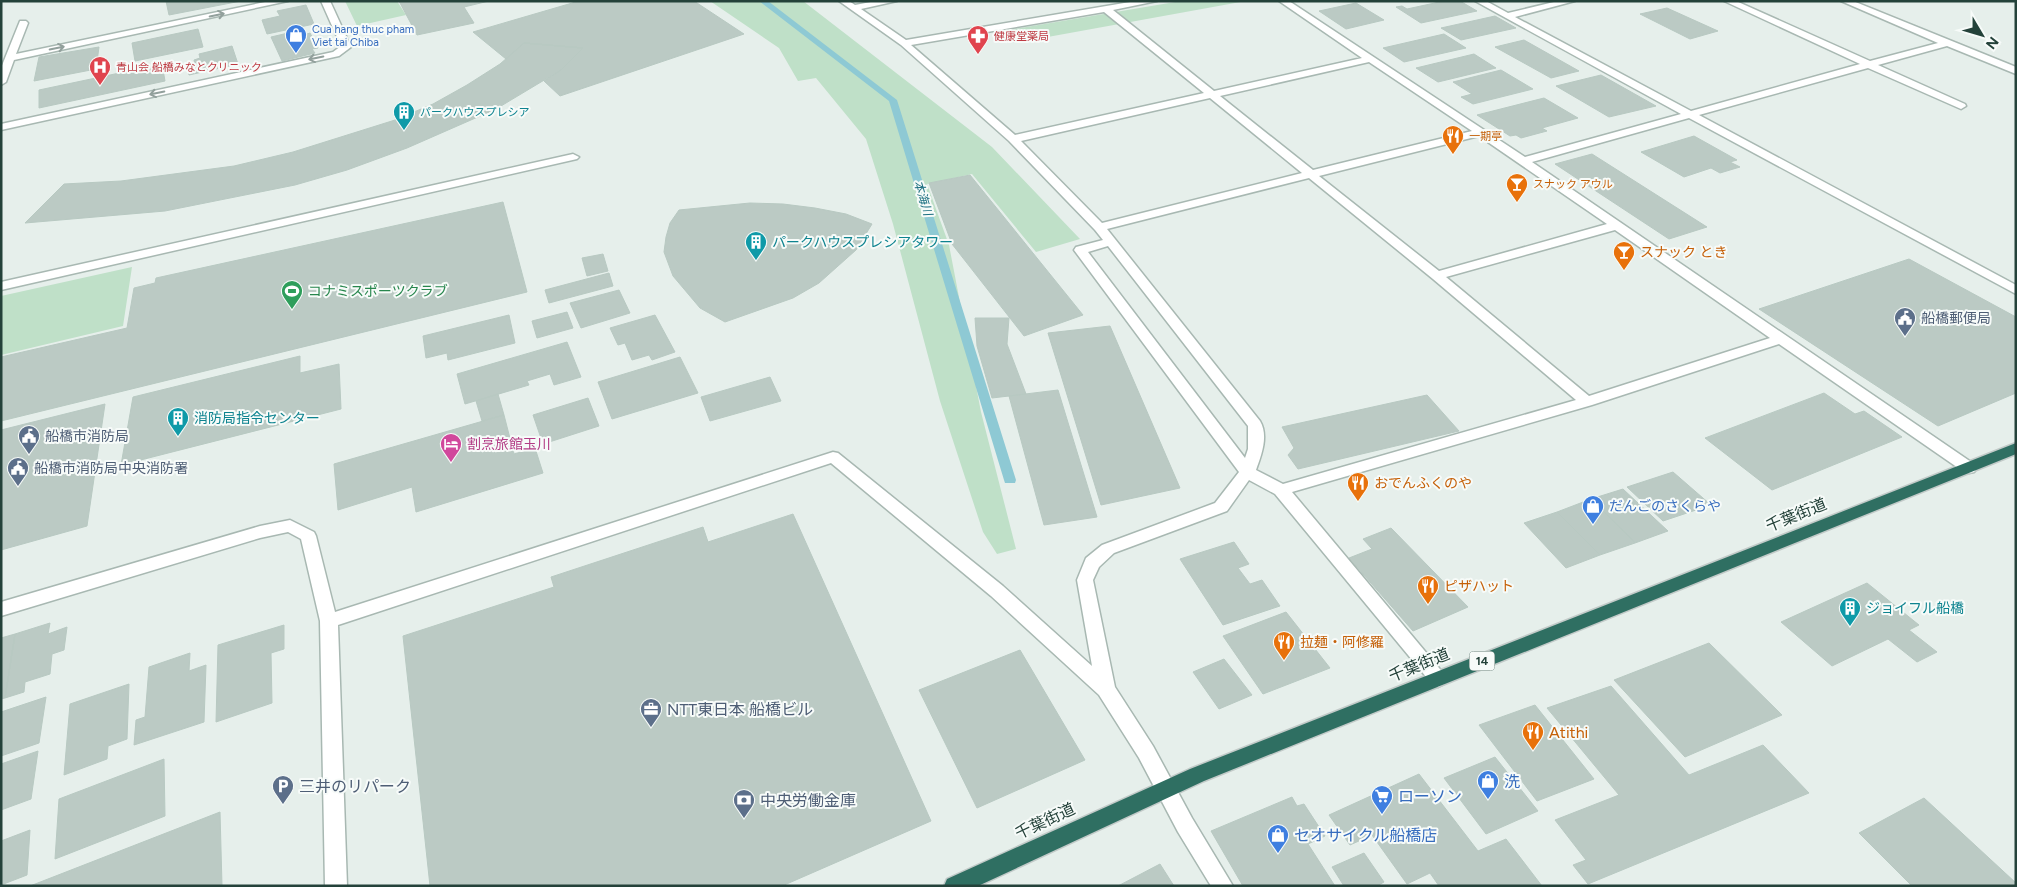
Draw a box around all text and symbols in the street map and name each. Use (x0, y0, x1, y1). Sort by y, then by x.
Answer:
one-way arrow (208, 10, 224, 19)
north arrow (1957, 10, 2007, 60)
shop icon: Cua hang thuc pham Viet tai Chiba (284, 23, 308, 54)
place label: Cua hang thuc pham Viet tai Chiba (312, 23, 414, 49)
pharmacy icon: 健康堂薬局 (966, 24, 990, 55)
place label: 健康堂薬局 (994, 30, 1049, 43)
text: N (1982, 33, 2002, 52)
one-way arrow (49, 43, 65, 52)
one-way arrow (308, 54, 324, 64)
hospital icon: 青山会 船橋みなとクリニック (88, 55, 112, 86)
place label: 青山会 船橋みなとクリニック (116, 61, 262, 74)
one-way arrow (149, 89, 165, 98)
building icon: パークハウスプレシア (392, 100, 416, 131)
place label: パークハウスプレシア (420, 106, 529, 119)
restaurant icon: 一期亭 (1441, 124, 1465, 155)
place label: 一期亭 (1469, 130, 1502, 143)
bar icon: スナック アウル (1505, 172, 1529, 203)
place label: スナック アウル (1533, 178, 1613, 191)
water label: 本海川 (911, 179, 936, 219)
building icon: パークハウスプレシアタワー (744, 230, 768, 261)
place label: パークハウスプレシアタワー (772, 234, 953, 251)
bar icon: スナック とき (1612, 240, 1636, 271)
place label: スナック とき (1640, 244, 1727, 261)
sports icon: コナミスポーツクラブ (280, 279, 304, 310)
place label: コナミスポーツクラブ (308, 283, 448, 300)
public building icon: 船橋郵便局 (1893, 306, 1917, 337)
place label: 船橋郵便局 (1921, 310, 1991, 327)
building icon: 消防局指令センター (166, 406, 190, 437)
place label: 消防局指令センター (194, 410, 320, 427)
public building icon: 船橋市消防局 (17, 424, 41, 455)
place label: 船橋市消防局 (45, 428, 129, 445)
hotel icon: 割烹旅館玉川 (439, 432, 463, 463)
place label: 割烹旅館玉川 (467, 436, 551, 453)
public building icon: 船橋市消防局中央消防署 (6, 456, 30, 487)
place label: 船橋市消防局中央消防署 (34, 460, 188, 477)
restaurant icon: おでんふくのや (1346, 471, 1370, 502)
place label: おでんふくのや (1374, 475, 1472, 492)
shop icon: だんごのさくらや (1581, 494, 1605, 525)
street label: 千葉街道 (1763, 494, 1829, 536)
place label: だんごのさくらや (1609, 498, 1721, 515)
restaurant icon: ピザハット (1416, 574, 1440, 605)
place label: ピザハット (1444, 578, 1514, 595)
building icon: ジョイフル船橋 (1838, 596, 1862, 627)
place label: ジョイフル船橋 (1866, 600, 1964, 617)
restaurant icon: 拉麺・阿修羅 (1272, 630, 1296, 661)
place label: 拉麺・阿修羅 (1300, 634, 1384, 651)
street label: 千葉街道 (1386, 644, 1452, 686)
road number: 14 (1470, 651, 1494, 670)
office icon: NTT東日本 船橋ビル (639, 697, 663, 728)
place label: NTT東日本 船橋ビル (667, 700, 813, 719)
restaurant icon: Atithi (1521, 720, 1545, 751)
place label: Atithi (1549, 723, 1588, 742)
shop icon: 洗 (1476, 769, 1500, 800)
place label: 洗 (1504, 772, 1520, 791)
parking icon: 三井のリパーク (271, 774, 295, 805)
place label: 三井のリパーク (299, 777, 411, 796)
supermarket icon: ローソン (1370, 784, 1394, 815)
place label: ローソン (1398, 787, 1462, 806)
bank icon: 中央労働金庫 (732, 788, 756, 819)
place label: 中央労働金庫 (760, 791, 856, 810)
street label: 千葉街道 (1012, 799, 1078, 843)
shop icon: セオサイクル船橋店 (1266, 823, 1290, 854)
place label: セオサイクル船橋店 (1294, 826, 1437, 845)

